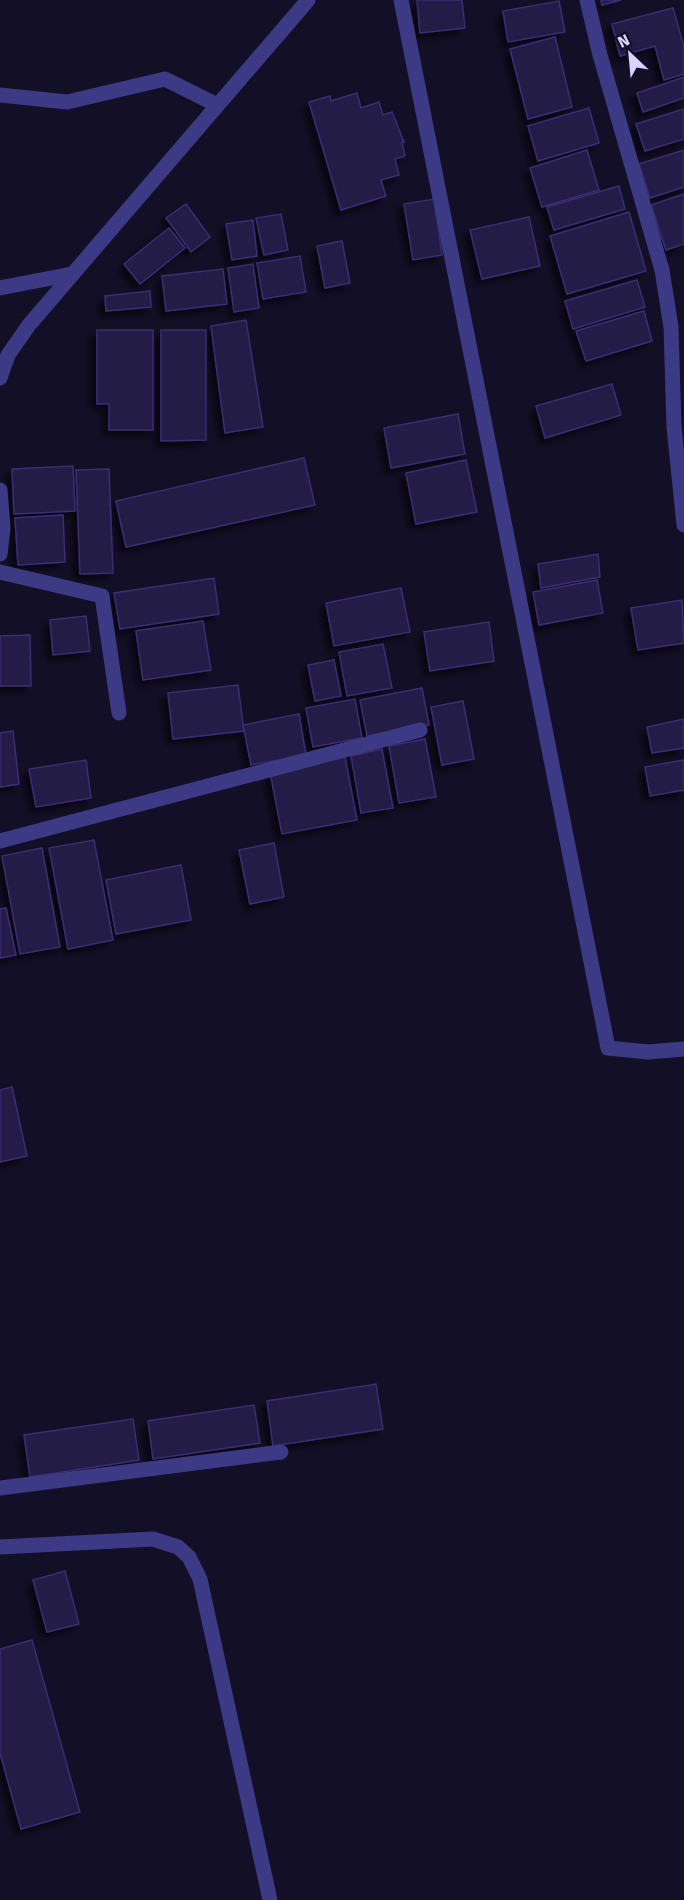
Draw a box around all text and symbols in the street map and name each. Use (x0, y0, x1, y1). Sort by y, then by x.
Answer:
north arrow (600, 24, 660, 84)
text: N (615, 30, 633, 52)

